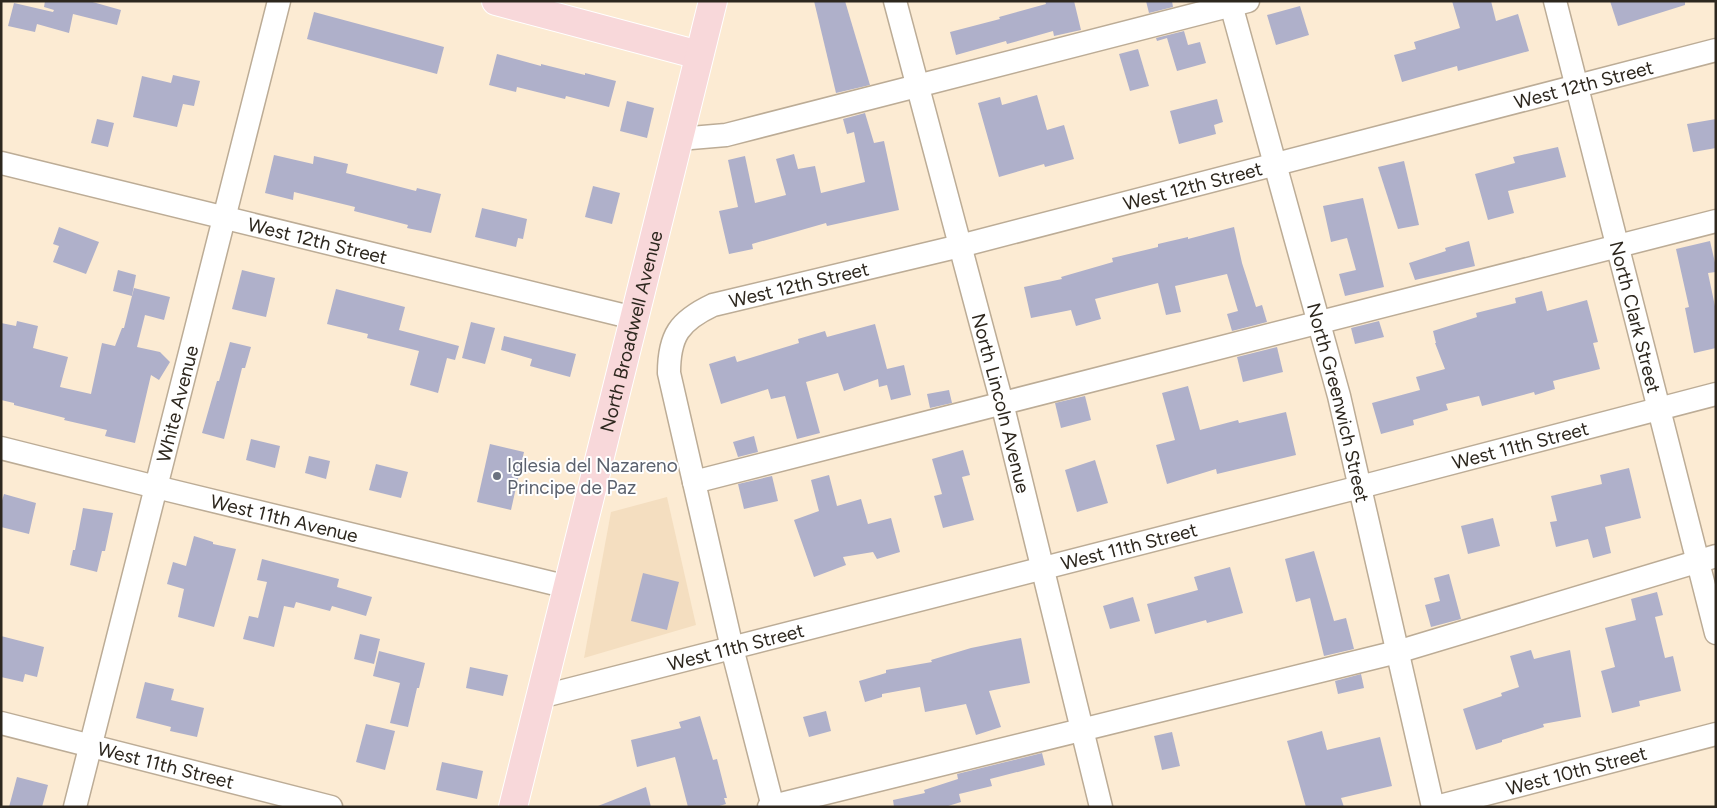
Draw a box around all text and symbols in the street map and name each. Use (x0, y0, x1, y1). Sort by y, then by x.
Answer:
street label: West 12th Street (1512, 56, 1656, 114)
street label: West 12th Street (1121, 157, 1265, 215)
street label: West 12th Street (245, 213, 390, 269)
street label: North Broadwell Avenue (595, 228, 668, 435)
street label: North Clark Street (1605, 239, 1665, 395)
street label: West 12th Street (727, 257, 871, 313)
street label: North Greenwich Street (1302, 300, 1374, 505)
street label: North Lincoln Avenue (967, 311, 1035, 496)
street label: White Avenue (152, 343, 203, 465)
street label: West 11th Street (1450, 417, 1591, 474)
place label: Iglesia del Nazareno Principe de Paz (507, 454, 678, 499)
marker: Iglesia del Nazareno Principe de Paz (491, 470, 503, 482)
street label: West 11th Avenue (208, 490, 360, 548)
street label: West 11th Street (1058, 518, 1200, 575)
street label: West 11th Street (665, 619, 806, 676)
street label: West 11th Street (95, 737, 236, 794)
street label: West 10th Street (1504, 742, 1649, 800)

